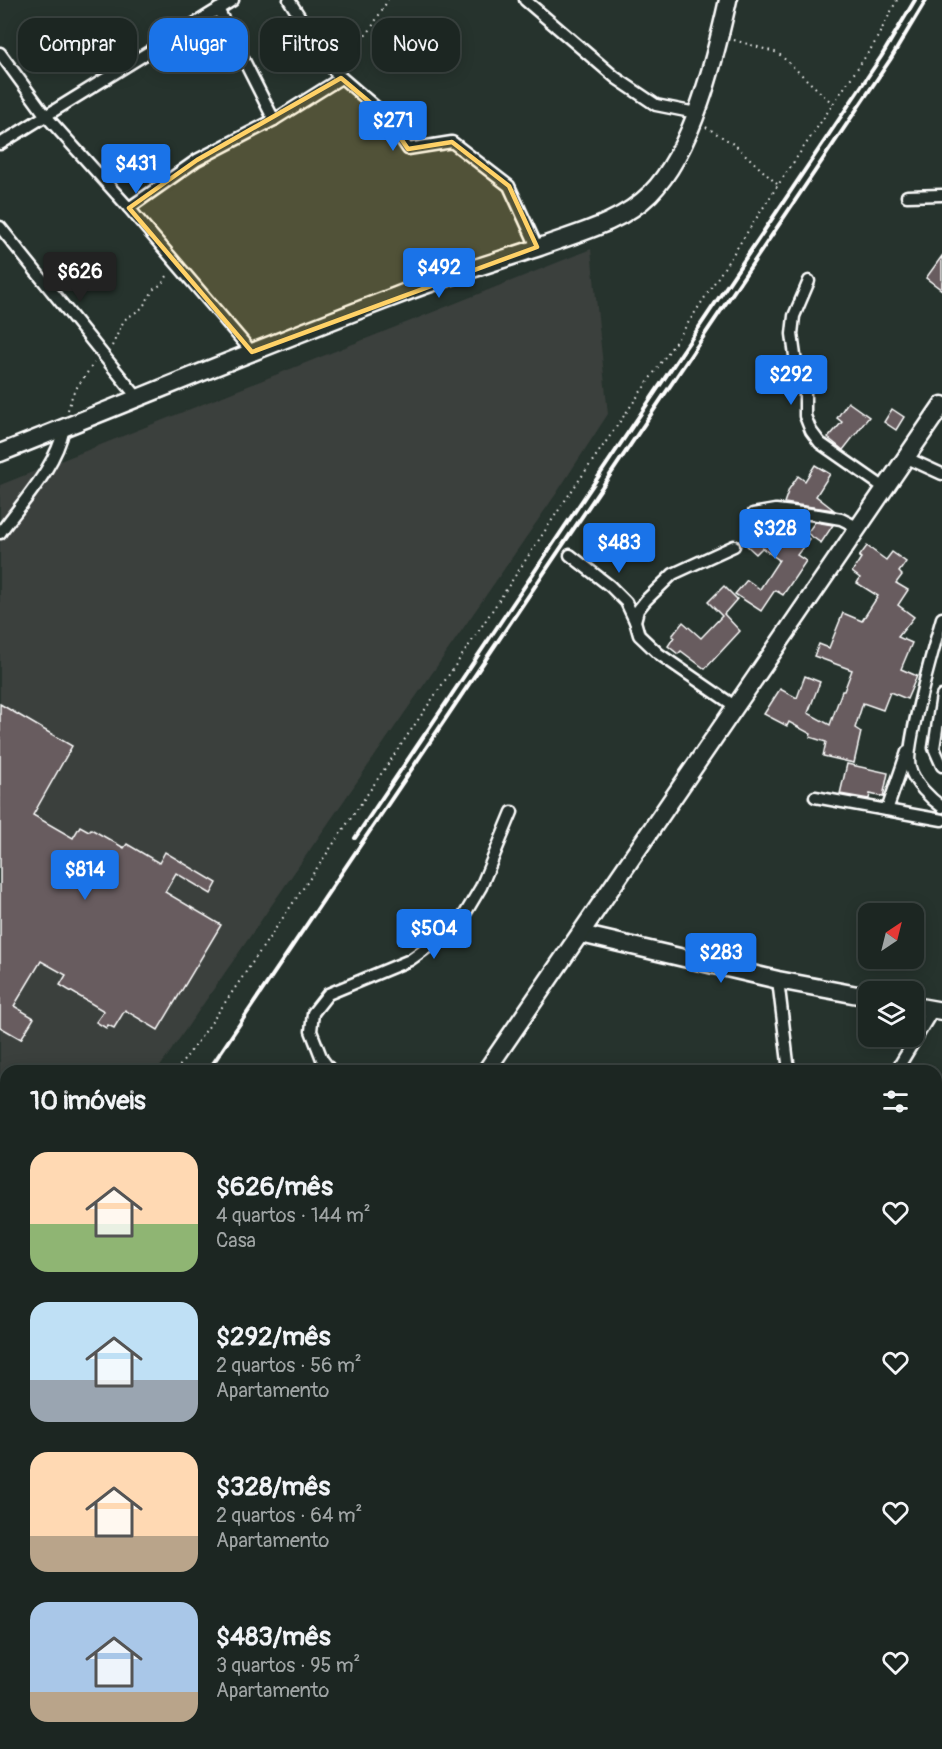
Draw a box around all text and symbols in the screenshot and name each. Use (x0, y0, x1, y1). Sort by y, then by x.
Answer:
chip: Comprar (18, 18, 137, 72)
chip: Alugar (149, 18, 248, 72)
chip: Filtros (260, 18, 360, 72)
chip: Novo (372, 18, 460, 72)
pin: $271 (357, 101, 429, 152)
text: $271 (373, 108, 413, 133)
pin: $431 (100, 144, 172, 195)
text: $431 (115, 151, 157, 176)
pin: $492 (403, 248, 475, 299)
pin: $626 (44, 252, 116, 303)
text: $492 (417, 255, 461, 280)
text: $626 (57, 259, 103, 284)
pin: $292 (755, 355, 827, 406)
text: $292 (769, 362, 813, 387)
pin: $328 (739, 509, 811, 560)
text: $328 (753, 516, 797, 541)
pin: $483 (583, 523, 655, 574)
text: $483 (597, 530, 641, 555)
pin: $814 (49, 850, 121, 901)
text: $814 (65, 857, 105, 882)
north arrow (858, 903, 924, 969)
map controls (858, 903, 924, 1047)
pin: $504 (398, 909, 470, 960)
text: $504 (411, 916, 457, 941)
pin: $283 (685, 933, 757, 984)
text: $283 (699, 940, 743, 965)
button: layers (858, 981, 924, 1047)
text: 10 imóveis (30, 1085, 146, 1117)
icon: filters (879, 1085, 912, 1118)
text: $626/mês (216, 1171, 333, 1203)
icon: home (78, 1176, 150, 1248)
icon: heart (879, 1196, 912, 1229)
text: 4 quartos · 144 m² (216, 1203, 371, 1228)
text: Casa (216, 1228, 256, 1253)
text: $292/mês (216, 1321, 330, 1353)
icon: home (78, 1326, 150, 1398)
icon: heart (879, 1346, 912, 1379)
text: 2 quartos · 56 m² (216, 1353, 362, 1378)
text: Apartamento (216, 1378, 329, 1403)
text: $328/mês (216, 1471, 330, 1503)
icon: home (78, 1476, 150, 1548)
icon: heart (879, 1496, 912, 1529)
text: 2 quartos · 64 m² (216, 1503, 362, 1528)
text: Apartamento (216, 1528, 329, 1553)
text: $483/mês (216, 1621, 331, 1653)
icon: home (78, 1626, 150, 1698)
icon: heart (879, 1646, 912, 1679)
text: 3 quartos · 95 m² (216, 1653, 360, 1678)
text: Apartamento (216, 1678, 329, 1703)

